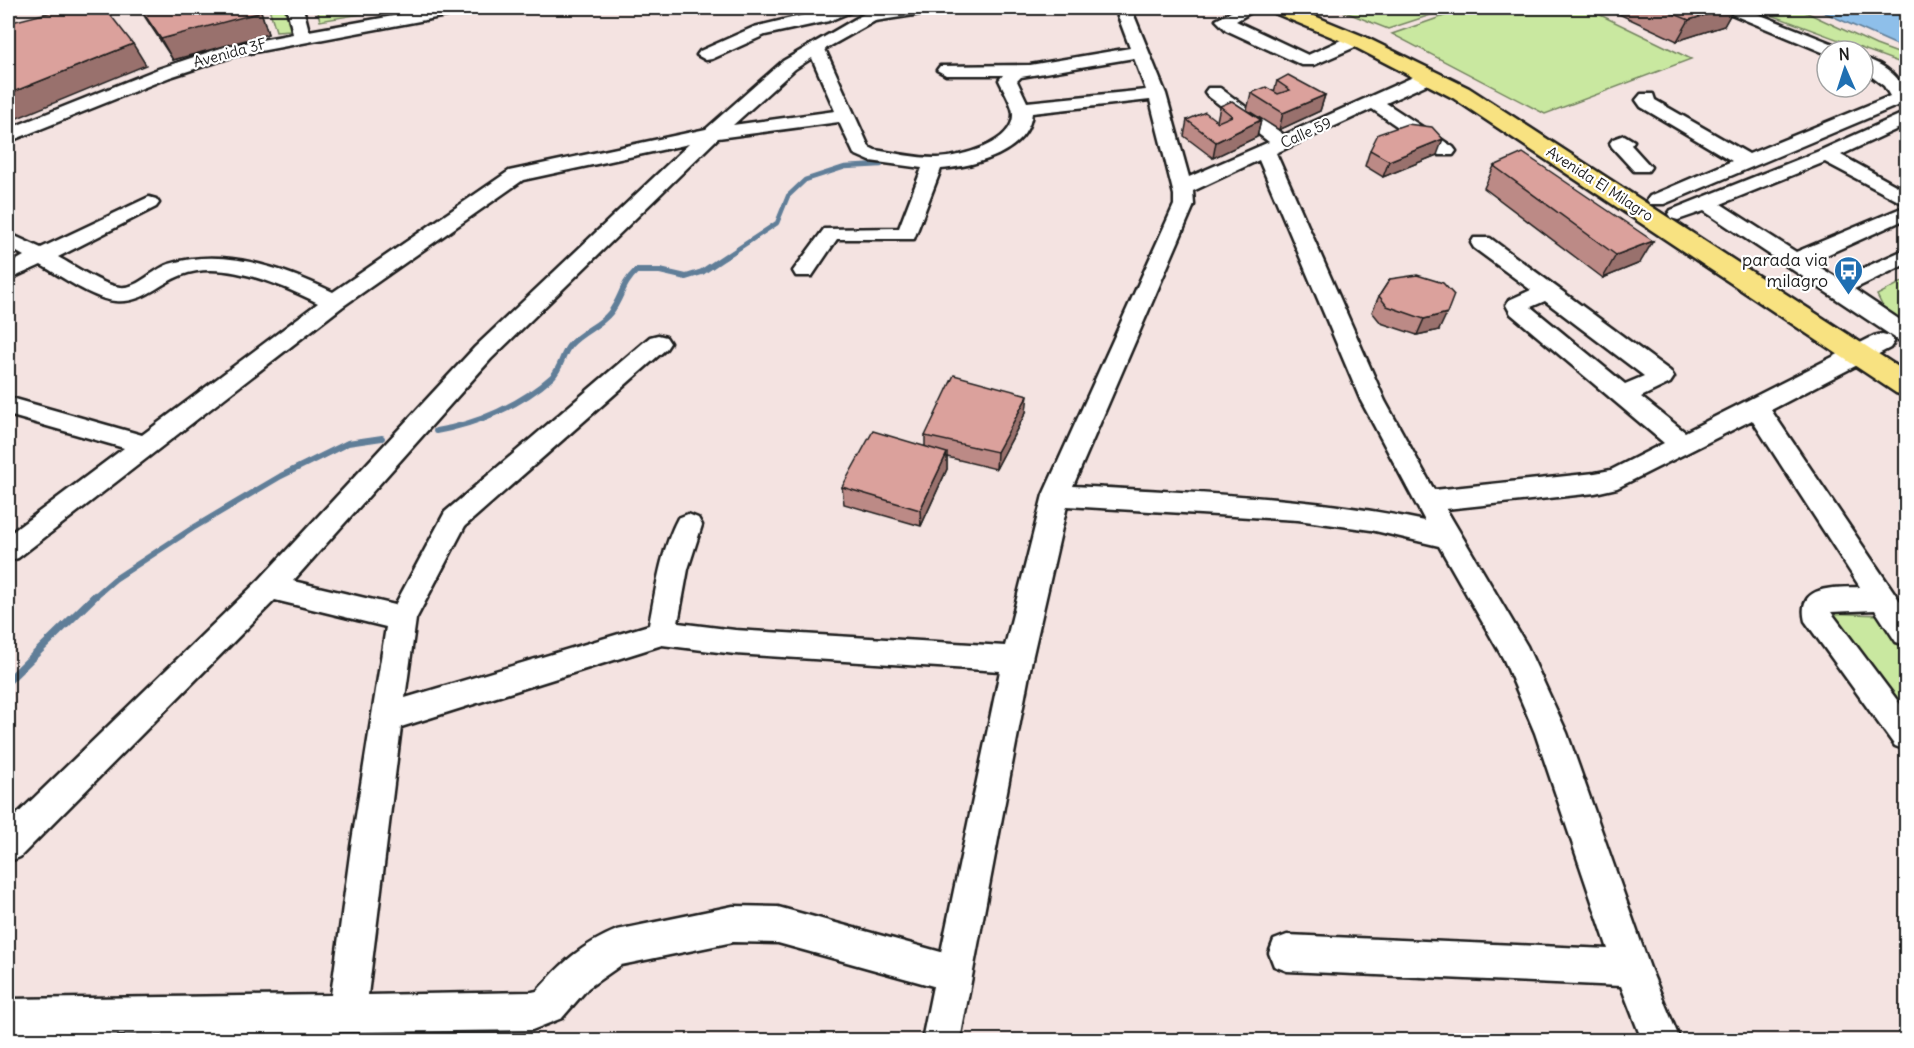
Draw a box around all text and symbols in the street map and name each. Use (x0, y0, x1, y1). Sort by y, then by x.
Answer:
street label: Avenida 3F (191, 34, 269, 71)
north arrow (1815, 39, 1875, 99)
text: N (1838, 44, 1850, 64)
street label: Calle 59 (1277, 113, 1334, 152)
street label: Avenida El Milagro (1543, 142, 1657, 225)
place label: parada via milagro (1742, 248, 1828, 292)
bus stop icon: parada via milagro (1833, 254, 1865, 296)

